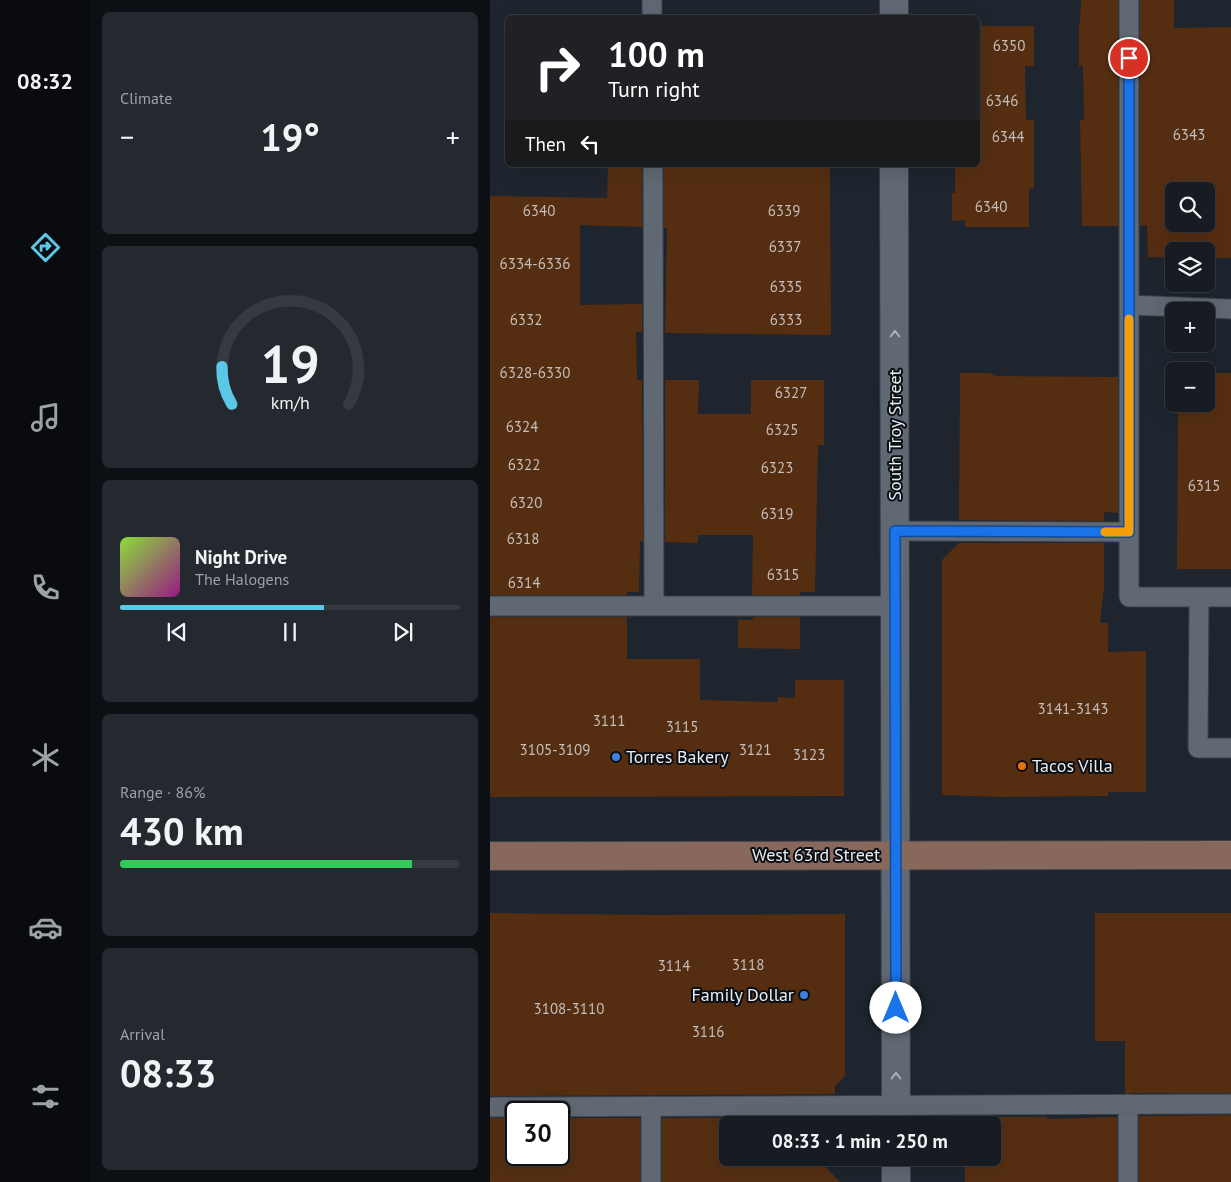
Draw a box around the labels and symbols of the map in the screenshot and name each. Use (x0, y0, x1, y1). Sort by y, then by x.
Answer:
house number: 6350 (993, 36, 1025, 55)
pin (1108, 37, 1150, 79)
house number: 6346 (986, 91, 1018, 110)
house number: 6343 (1173, 125, 1205, 144)
house number: 6344 (992, 127, 1024, 146)
house number: 6340 (975, 197, 1007, 216)
house number: 6340 (523, 201, 555, 220)
house number: 6339 (768, 201, 800, 220)
house number: 6337 (769, 237, 801, 256)
house number: 6334-6336 (500, 254, 570, 273)
house number: 6335 (770, 277, 802, 296)
house number: 6332 (510, 310, 542, 329)
house number: 6333 (770, 310, 802, 329)
one-way arrow (890, 330, 900, 338)
house number: 6328-6330 (500, 363, 570, 382)
street label: South Troy Street (883, 369, 906, 501)
house number: 6327 (775, 383, 807, 402)
house number: 6324 (506, 417, 538, 436)
house number: 6325 (766, 420, 798, 439)
house number: 6322 (508, 455, 540, 474)
house number: 6323 (761, 458, 793, 477)
house number: 6315 (1188, 476, 1220, 495)
house number: 6320 (510, 493, 542, 512)
house number: 6319 (761, 504, 793, 523)
house number: 6318 (507, 529, 539, 548)
house number: 6315 (767, 565, 799, 584)
house number: 6314 (508, 573, 540, 592)
house number: 3141-3143 (1038, 699, 1108, 718)
house number: 3111 (593, 711, 625, 730)
house number: 3115 (666, 717, 698, 736)
house number: 3105-3109 (520, 740, 590, 759)
house number: 3121 (739, 740, 771, 759)
place label: Torres Bakery (626, 745, 729, 768)
house number: 3123 (793, 745, 825, 764)
marker: Torres Bakery (610, 751, 622, 763)
place label: Tacos Villa (1032, 754, 1113, 777)
marker: Tacos Villa (1016, 760, 1028, 772)
street label: West 63rd Street (752, 843, 880, 866)
house number: 3118 (732, 955, 764, 974)
house number: 3114 (658, 956, 690, 975)
position arrow (869, 981, 921, 1033)
place label: Family Dollar (692, 983, 794, 1006)
marker: Family Dollar (798, 989, 810, 1001)
house number: 3108-3110 (534, 999, 604, 1018)
house number: 3116 (692, 1022, 724, 1041)
one-way arrow (891, 1072, 901, 1080)
speed limit sign: 30 (505, 1101, 570, 1166)

